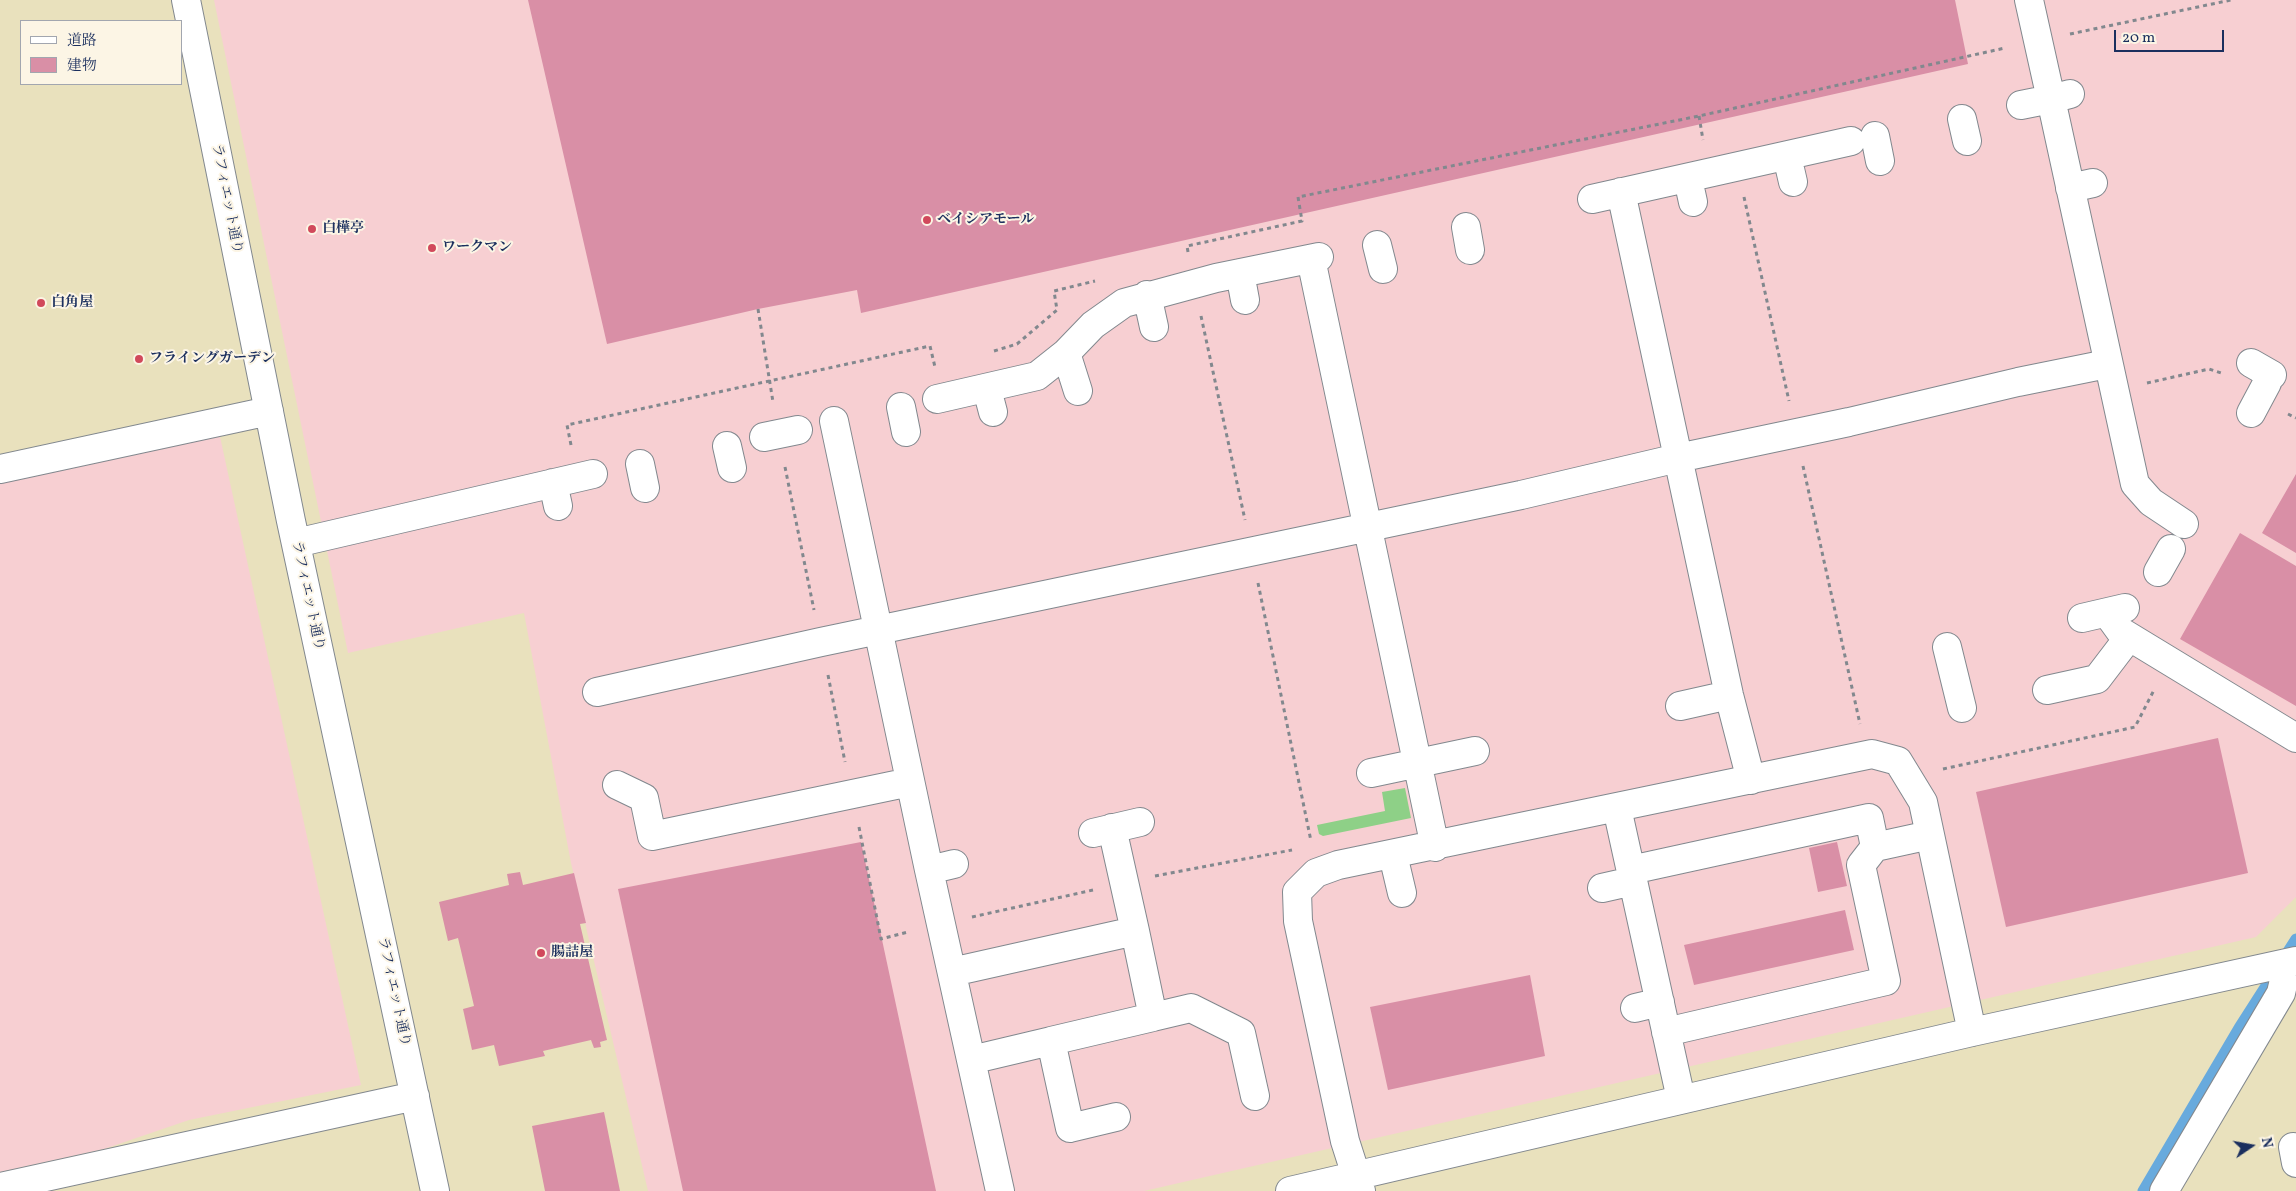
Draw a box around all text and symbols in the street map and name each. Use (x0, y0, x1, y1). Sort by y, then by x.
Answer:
legend (20, 20, 182, 85)
scale bar (2116, 20, 2226, 52)
text: 20 m (2122, 28, 2155, 49)
text: 道路 (67, 31, 97, 52)
text: 建物 (67, 56, 97, 77)
street label: ラフィエット通り (207, 142, 245, 256)
place label: ベイシアモール (937, 212, 1034, 228)
marker: ベイシアモール (921, 214, 933, 226)
place label: 白樺亭 (322, 221, 364, 237)
marker: 白樺亭 (306, 223, 318, 235)
place label: ワークマン (442, 240, 512, 256)
marker: ワークマン (426, 242, 438, 254)
place label: 白角屋 (51, 295, 93, 311)
marker: 白角屋 (35, 297, 47, 309)
place label: フライングガーデン (149, 351, 275, 367)
marker: フライングガーデン (133, 353, 145, 365)
street label: ラフィエット通り (287, 539, 327, 653)
street label: ラフィエット通り (373, 935, 413, 1049)
place label: 腸詰屋 (551, 945, 593, 961)
marker: 腸詰屋 (535, 947, 547, 959)
north arrow (2226, 1121, 2276, 1171)
text: N (2256, 1136, 2277, 1150)

